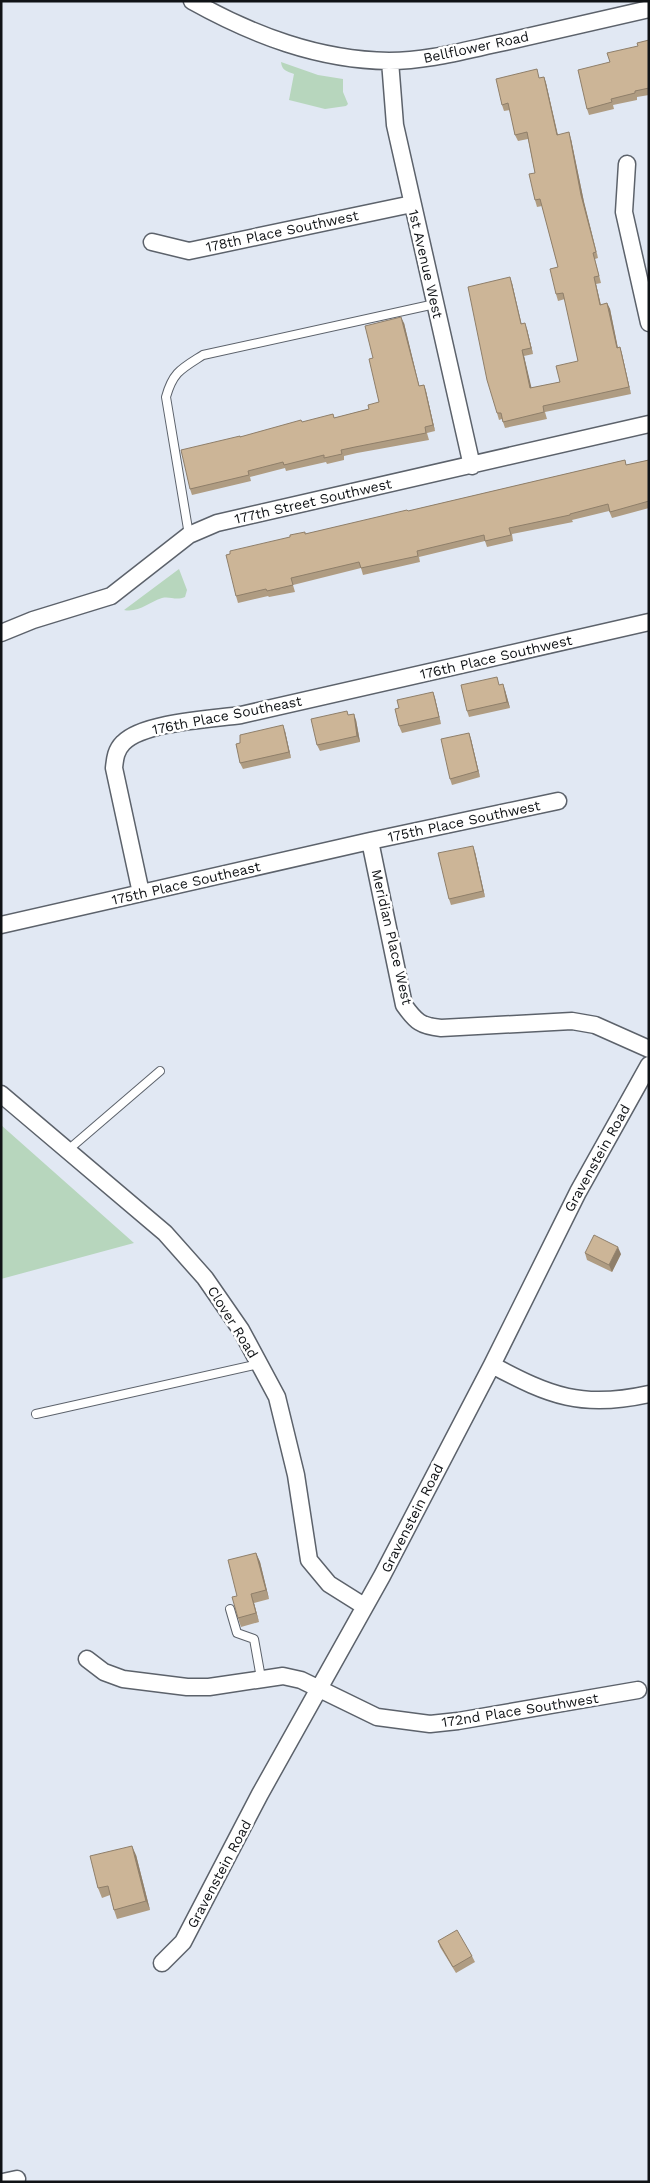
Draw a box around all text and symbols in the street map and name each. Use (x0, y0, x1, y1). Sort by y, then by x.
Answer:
street label: Bellflower Road (422, 28, 530, 66)
street label: 178th Place Southwest (204, 207, 360, 255)
street label: 1st Avenue West (406, 208, 446, 320)
street label: 177th Street Southwest (233, 475, 393, 527)
street label: 176th Place Southwest (418, 632, 574, 682)
street label: 176th Place Southeast (151, 693, 303, 737)
street label: 175th Place Southwest (386, 797, 542, 845)
street label: 175th Place Southeast (110, 858, 262, 908)
street label: Meridian Place West (369, 868, 415, 1006)
street label: Gravenstein Road (561, 1102, 633, 1214)
street label: Clover Road (204, 1283, 262, 1361)
street label: Gravenstein Road (378, 1461, 446, 1575)
street label: 172nd Place Southwest (441, 1690, 600, 1730)
street label: Gravenstein Road (184, 1817, 254, 1931)

